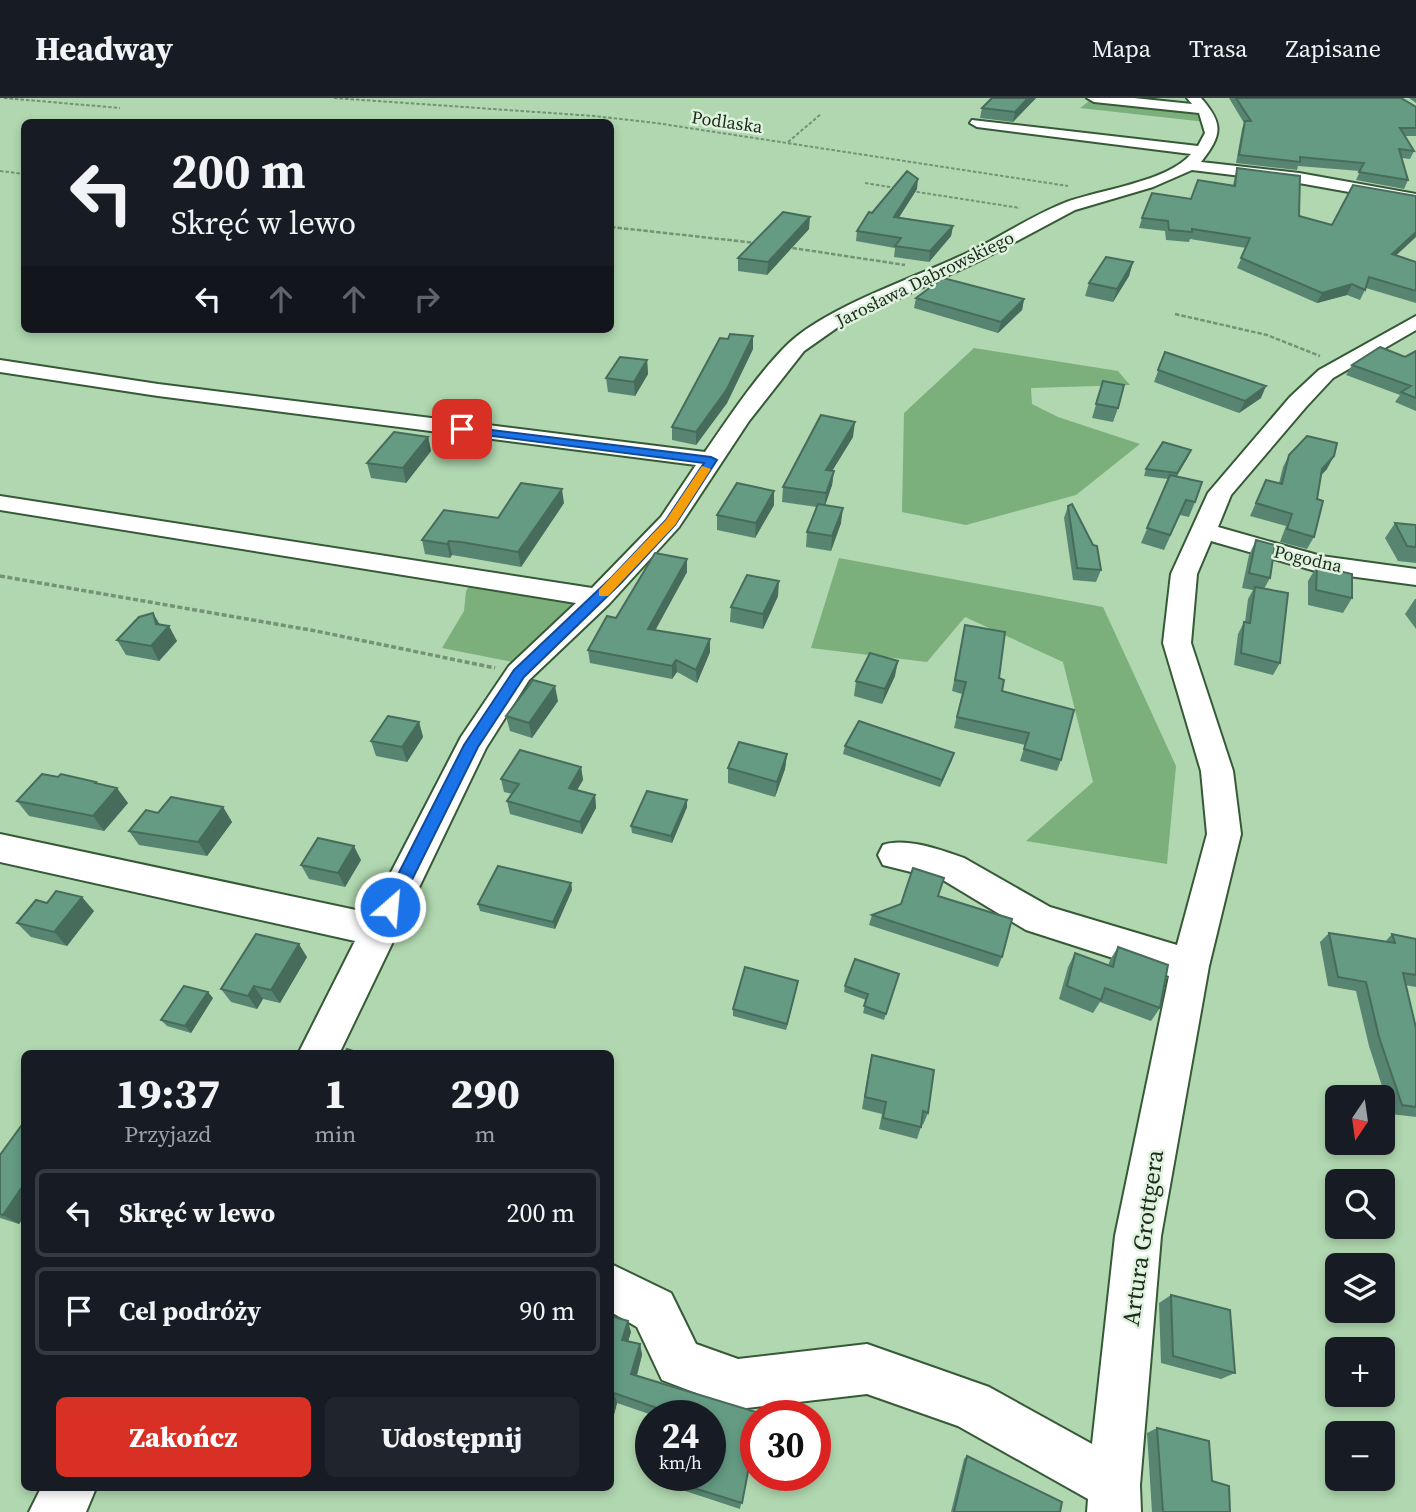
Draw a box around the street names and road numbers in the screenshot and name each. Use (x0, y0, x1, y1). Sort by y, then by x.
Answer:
street label: Podlaska (690, 104, 765, 139)
street label: Jarosława Dąbrowskiego (831, 224, 1018, 333)
street label: Pogodna (1271, 539, 1346, 579)
street label: Artura Grottgera (1114, 1147, 1171, 1328)

